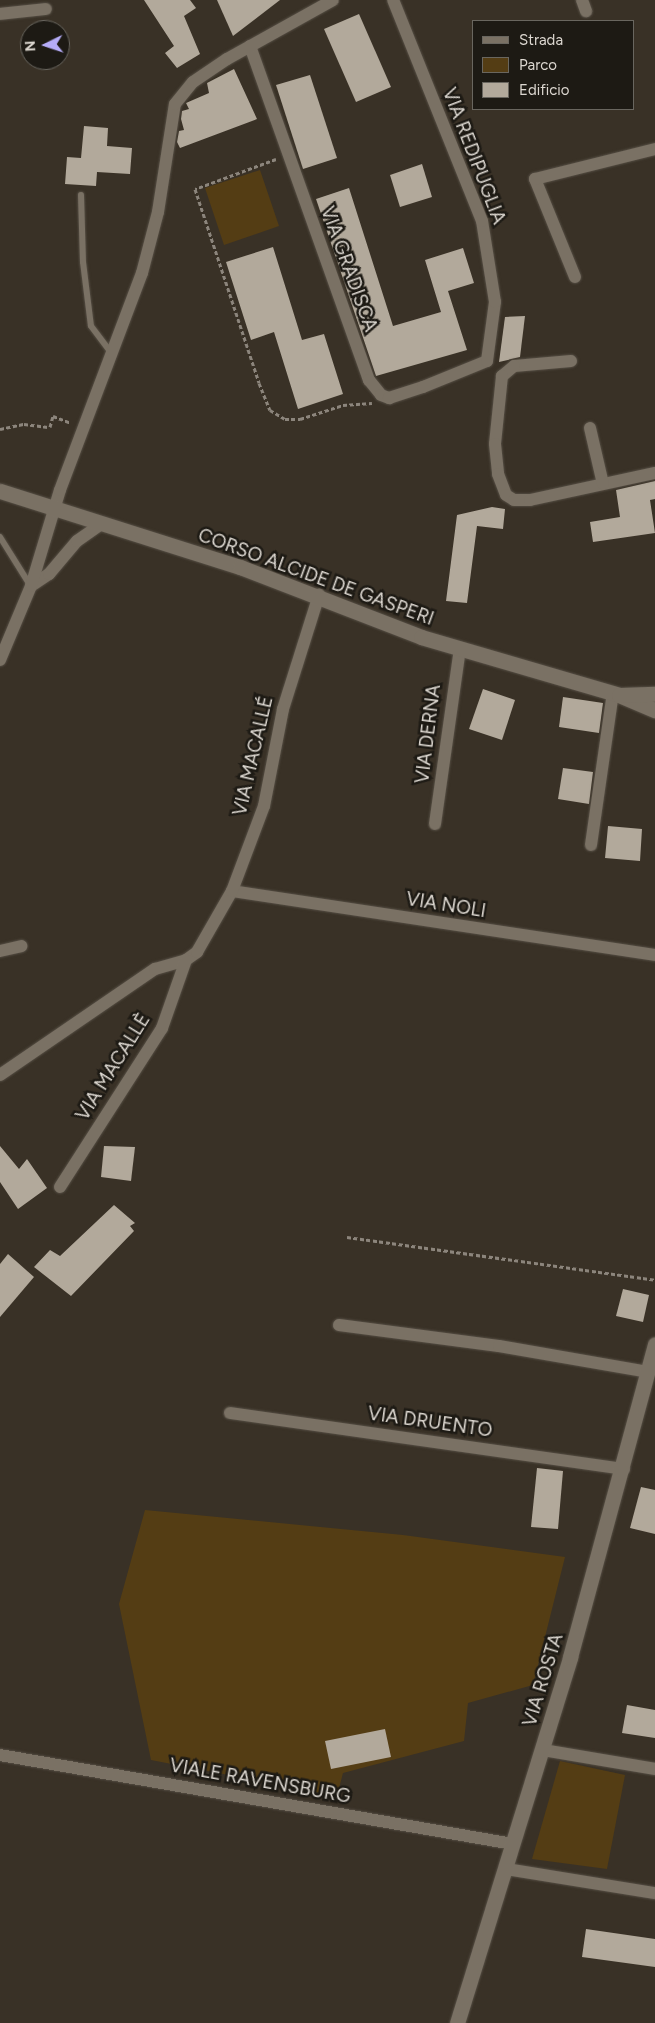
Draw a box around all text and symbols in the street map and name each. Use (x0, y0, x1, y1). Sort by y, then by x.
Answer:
north arrow (20, 20, 70, 70)
legend (472, 20, 635, 110)
text: Strada (519, 31, 563, 49)
text: N (22, 40, 39, 52)
text: Parco (519, 56, 557, 74)
text: Edificio (519, 81, 569, 99)
street label: VIA REDIPUGLIA (438, 85, 510, 227)
street label: VIA GRADISCA (316, 203, 382, 335)
street label: CORSO ALCIDE DE GASPERI (195, 524, 437, 630)
street label: VIA DERNA (411, 683, 445, 785)
street label: VIA MACALLÉ (228, 694, 278, 818)
street label: VIA NOLI (405, 887, 487, 923)
street label: VIA MACALLÈ (71, 1009, 155, 1125)
street label: VIA DRUENTO (366, 1402, 494, 1442)
street label: VIA ROSTA (518, 1631, 568, 1729)
street label: VIALE RAVENSBURG (168, 1754, 352, 1808)

